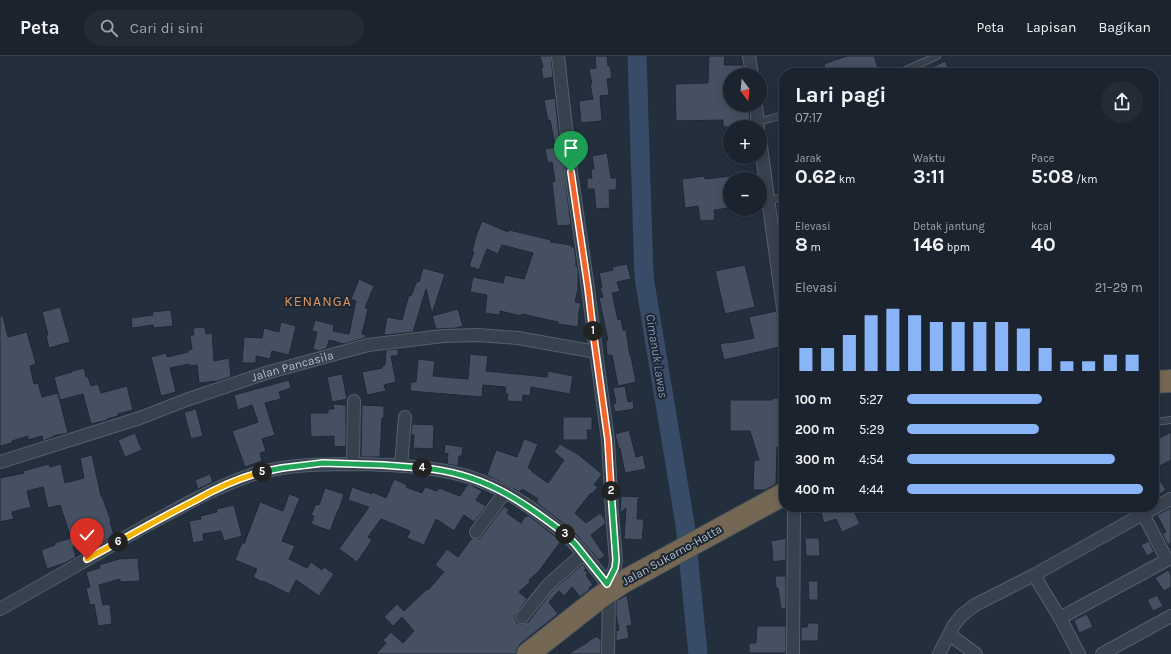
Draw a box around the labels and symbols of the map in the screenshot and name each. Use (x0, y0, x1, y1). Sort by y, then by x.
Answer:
north arrow (723, 68, 767, 112)
pin (554, 131, 588, 172)
district label: KENANGA (284, 293, 352, 310)
water label: Cimanuk Lawas (643, 313, 671, 399)
pin: 1 (583, 321, 603, 341)
street label: Jalan Pancasila (250, 348, 335, 384)
pin: 4 (412, 458, 432, 478)
pin: 5 (252, 462, 272, 482)
pin: 2 (601, 481, 621, 501)
pin (70, 518, 104, 559)
street label: Jalan Sukarno-Hatta (620, 522, 724, 588)
pin: 3 (555, 524, 575, 544)
pin: 6 (108, 532, 128, 552)

